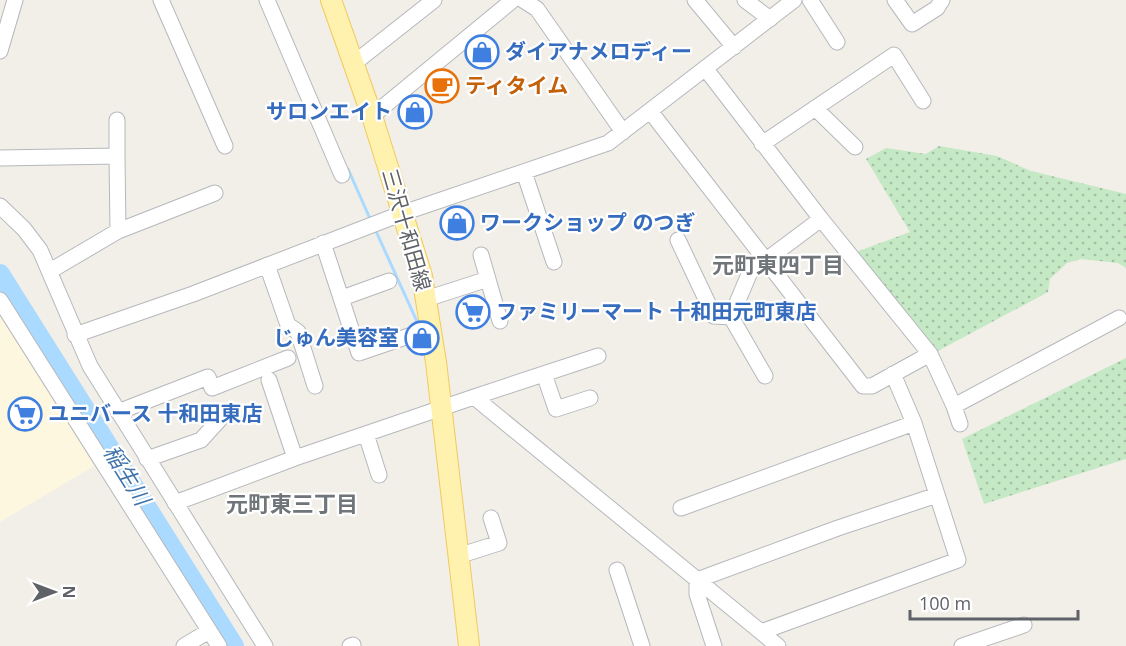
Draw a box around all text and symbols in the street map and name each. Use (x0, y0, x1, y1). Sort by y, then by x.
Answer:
shop icon: ダイアナメロディー (464, 34, 500, 70)
place label: ダイアナメロディー (505, 37, 692, 65)
cafe icon: ティタイム (424, 68, 460, 104)
place label: ティタイム (465, 71, 568, 99)
shop icon: サロンエイト (397, 94, 433, 130)
place label: サロンエイト (266, 97, 392, 125)
street label: 三沢十和田線 (376, 165, 438, 294)
shop icon: ワークショップ のつぎ (439, 205, 475, 241)
place label: ワークショップ のつぎ (480, 208, 695, 236)
district label: 元町東四丁目 (712, 249, 844, 279)
supermarket icon: ファミリーマート 十和田元町東店 (455, 294, 491, 330)
place label: ファミリーマート 十和田元町東店 (496, 297, 816, 325)
shop icon: じゅん美容室 (404, 320, 440, 356)
place label: じゅん美容室 (273, 323, 399, 351)
supermarket icon: ユニバース 十和田東店 (7, 396, 43, 432)
place label: ユニバース 十和田東店 (48, 399, 262, 427)
water label: 稲生川 (98, 439, 159, 512)
district label: 元町東三丁目 (226, 488, 358, 518)
north arrow (24, 562, 84, 622)
scale bar (910, 583, 1078, 621)
text: N (58, 585, 80, 599)
text: 100 m (919, 591, 971, 615)

